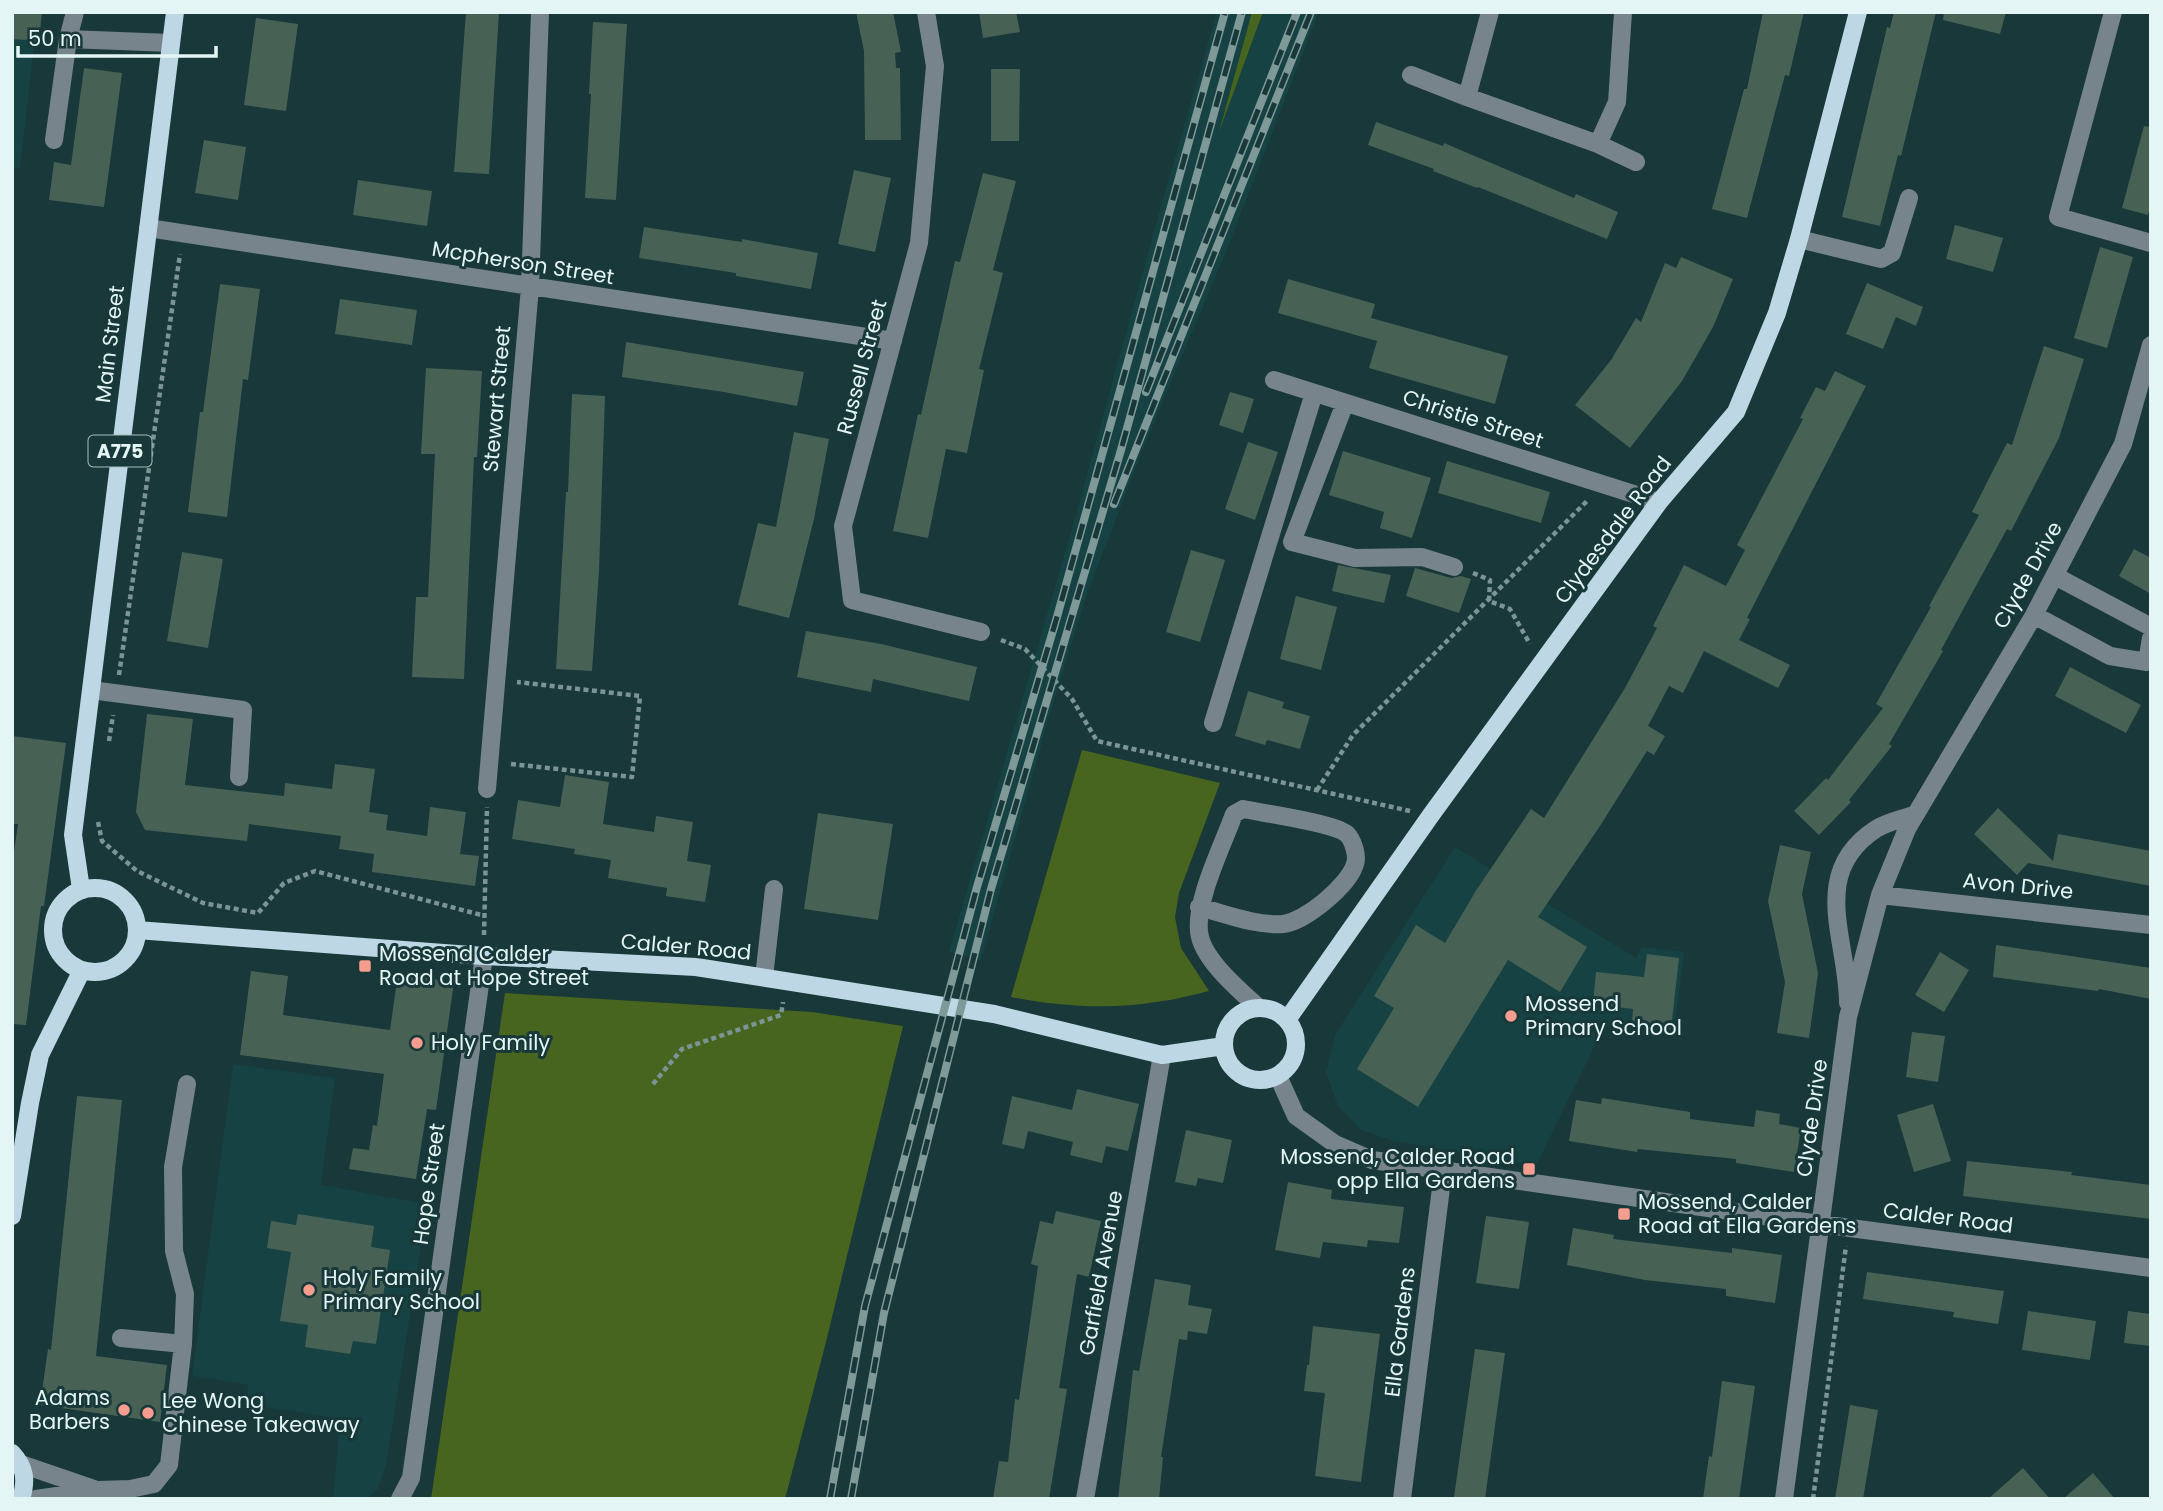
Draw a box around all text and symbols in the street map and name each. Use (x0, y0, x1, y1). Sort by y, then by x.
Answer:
scale bar (18, 14, 215, 58)
text: 50 m (28, 24, 82, 53)
street label: Mcpherson Street (430, 234, 616, 291)
street label: Main Street (88, 284, 131, 404)
street label: Russell Street (830, 296, 893, 438)
street label: Stewart Street (476, 324, 517, 473)
street label: Christie Street (1399, 382, 1547, 455)
road number: A775 (88, 436, 152, 466)
street label: Clydesdale Road (1547, 450, 1678, 610)
street label: Clyde Drive (1986, 516, 2069, 634)
street label: Avon Drive (1961, 865, 2075, 906)
street label: Calder Road (620, 926, 752, 967)
place label: Mossend Calder Road at Hope Street (379, 939, 589, 992)
marker: Mossend Calder Road at Hope Street (357, 958, 373, 974)
place label: Mossend Primary School (1525, 989, 1682, 1042)
marker: Mossend Primary School (1503, 1008, 1519, 1024)
place label: Holy Family (431, 1028, 550, 1057)
marker: Holy Family (409, 1035, 425, 1051)
street label: Clyde Drive (1789, 1057, 1834, 1179)
street label: Hope Street (406, 1121, 451, 1247)
place label: Mossend, Calder Road opp Ella Gardens (1280, 1142, 1515, 1195)
marker: Mossend, Calder Road opp Ella Gardens (1521, 1161, 1537, 1177)
place label: Mossend, Calder Road at Ella Gardens (1638, 1187, 1857, 1240)
street label: Garfield Avenue (1072, 1188, 1129, 1358)
street label: Calder Road (1881, 1195, 2015, 1240)
marker: Mossend, Calder Road at Ella Gardens (1616, 1206, 1632, 1222)
place label: Holy Family Primary School (323, 1263, 480, 1316)
street label: Ella Gardens (1377, 1265, 1422, 1399)
marker: Holy Family Primary School (301, 1282, 317, 1298)
place label: Adams Barbers (29, 1383, 110, 1436)
place label: Lee Wong Chinese Takeaway (162, 1386, 360, 1439)
marker: Adams Barbers (116, 1402, 132, 1418)
marker: Lee Wong Chinese Takeaway (140, 1405, 156, 1421)

